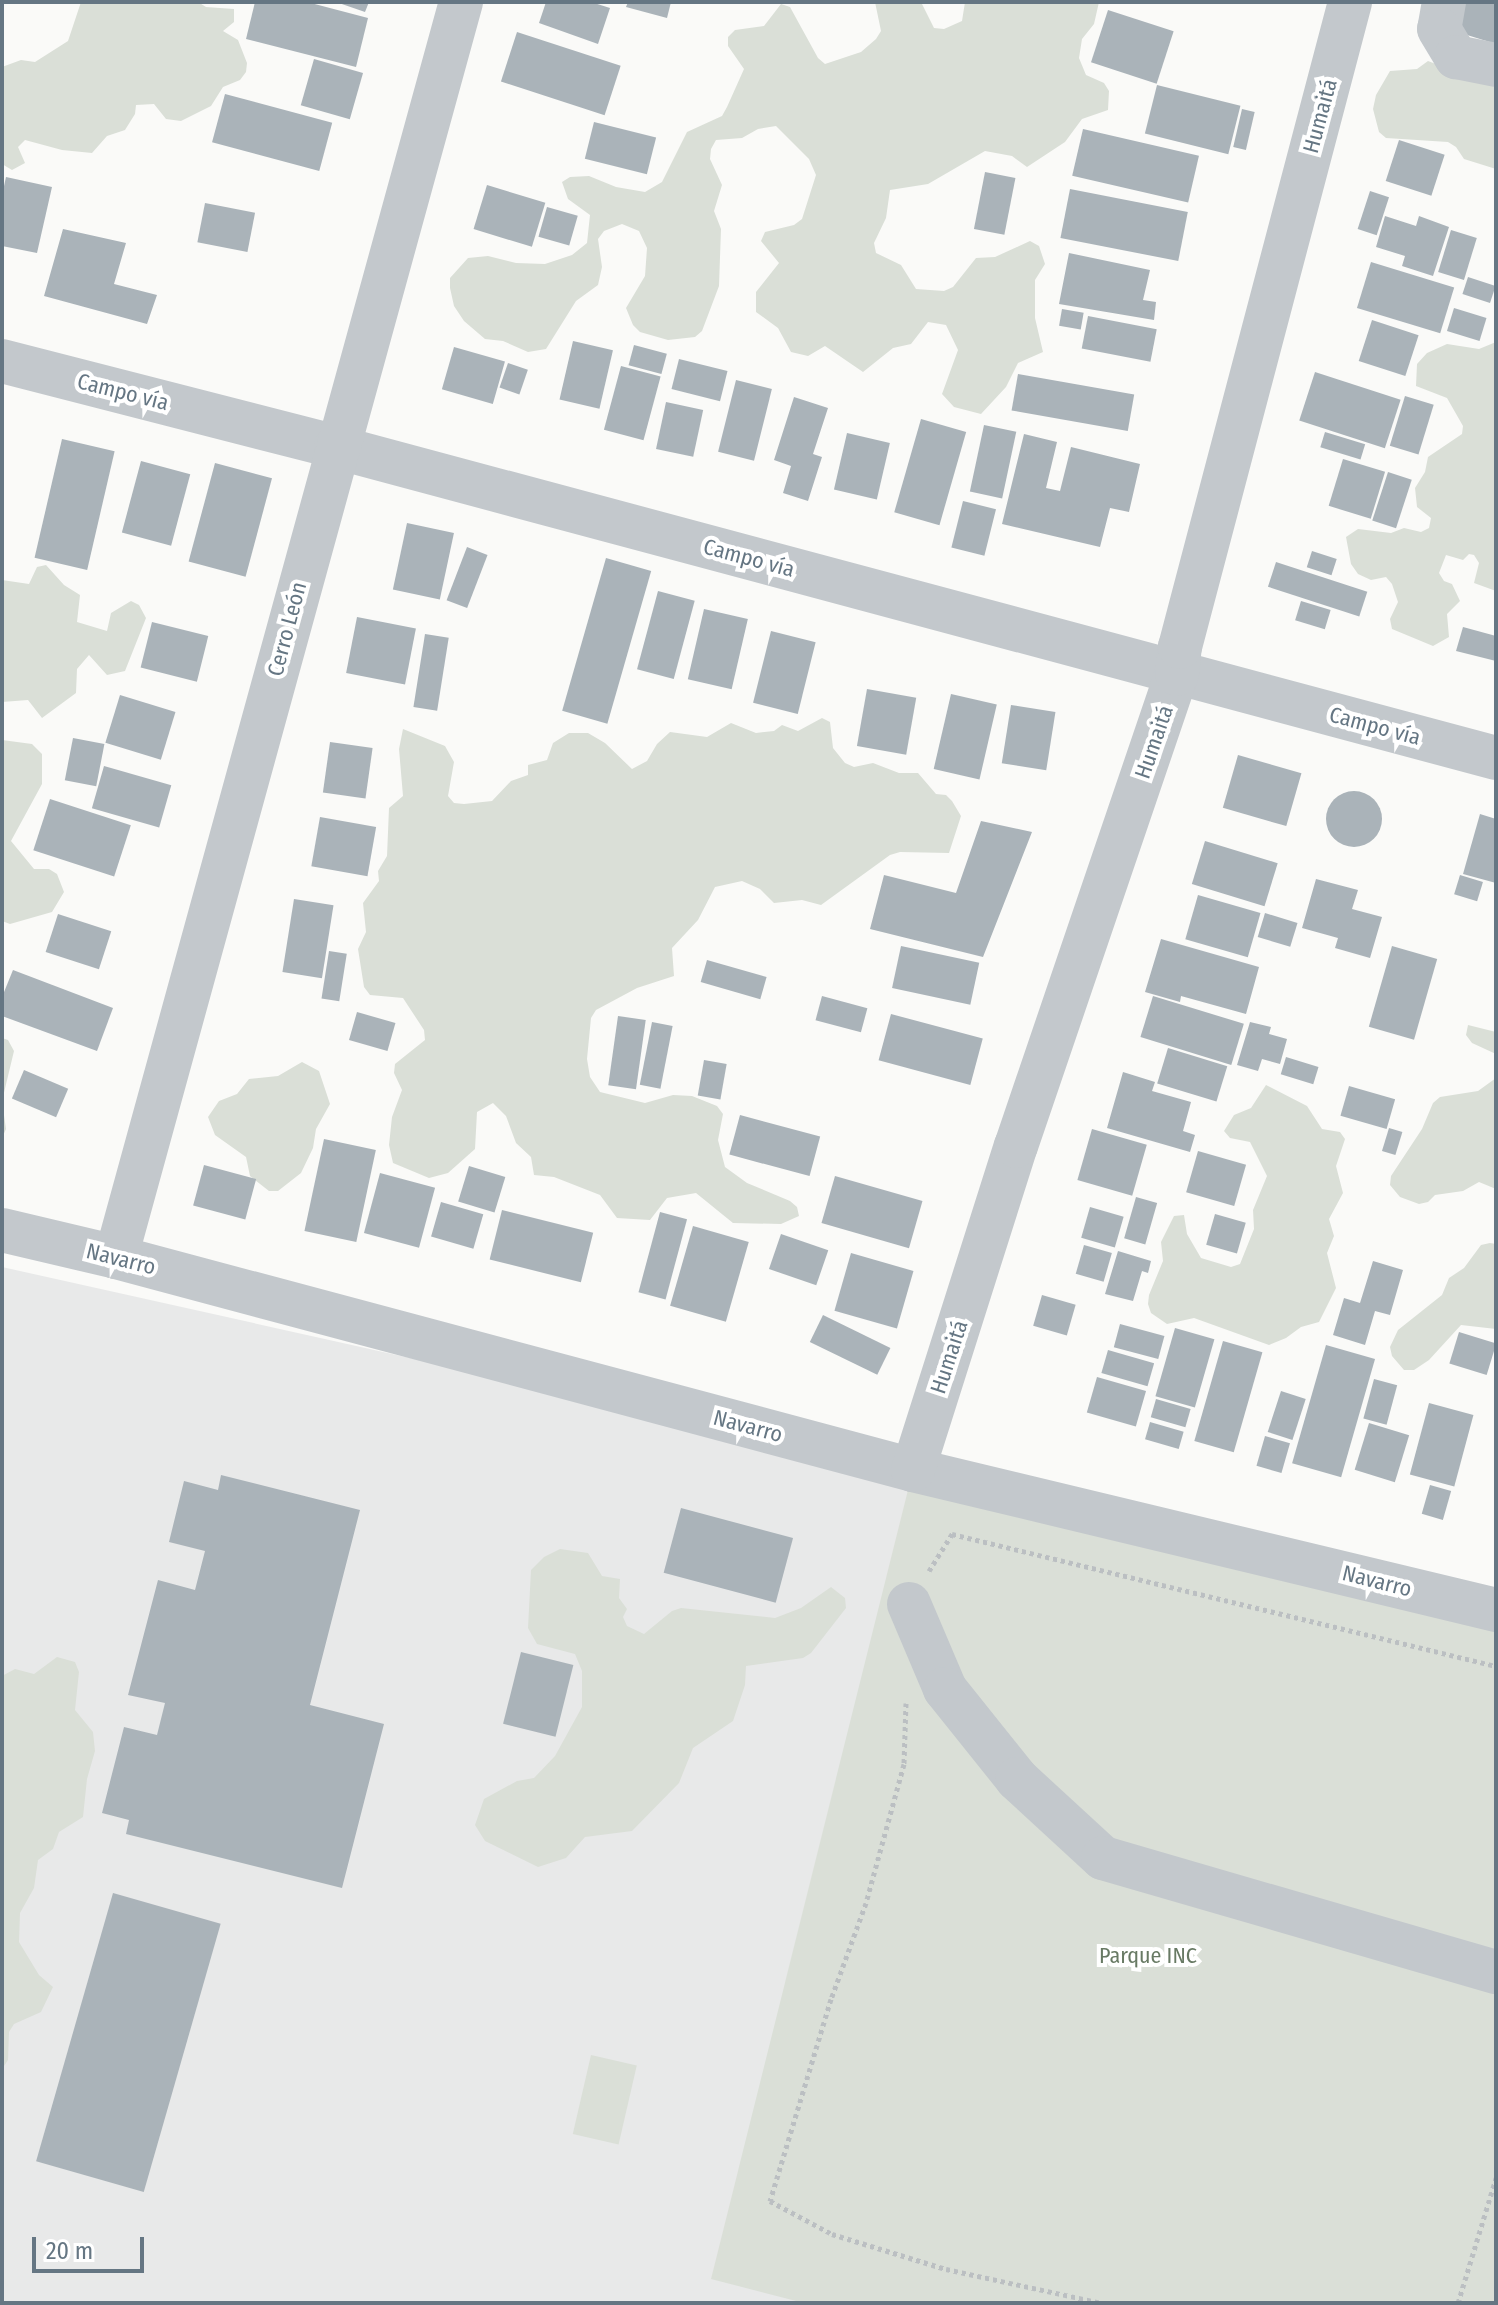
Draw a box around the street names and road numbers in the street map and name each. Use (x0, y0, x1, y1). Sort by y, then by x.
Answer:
street label: Humaitá (1297, 76, 1343, 156)
street label: Campo vía (75, 368, 171, 416)
street label: Campo vía (701, 533, 797, 583)
street label: Cerro León (262, 579, 312, 679)
street label: Campo vía (1327, 701, 1423, 751)
street label: Humaitá (1129, 702, 1179, 782)
street label: Navarro (84, 1238, 158, 1280)
street label: Humaitá (925, 1317, 973, 1397)
street label: Navarro (711, 1404, 785, 1448)
street label: Navarro (1340, 1560, 1414, 1602)

